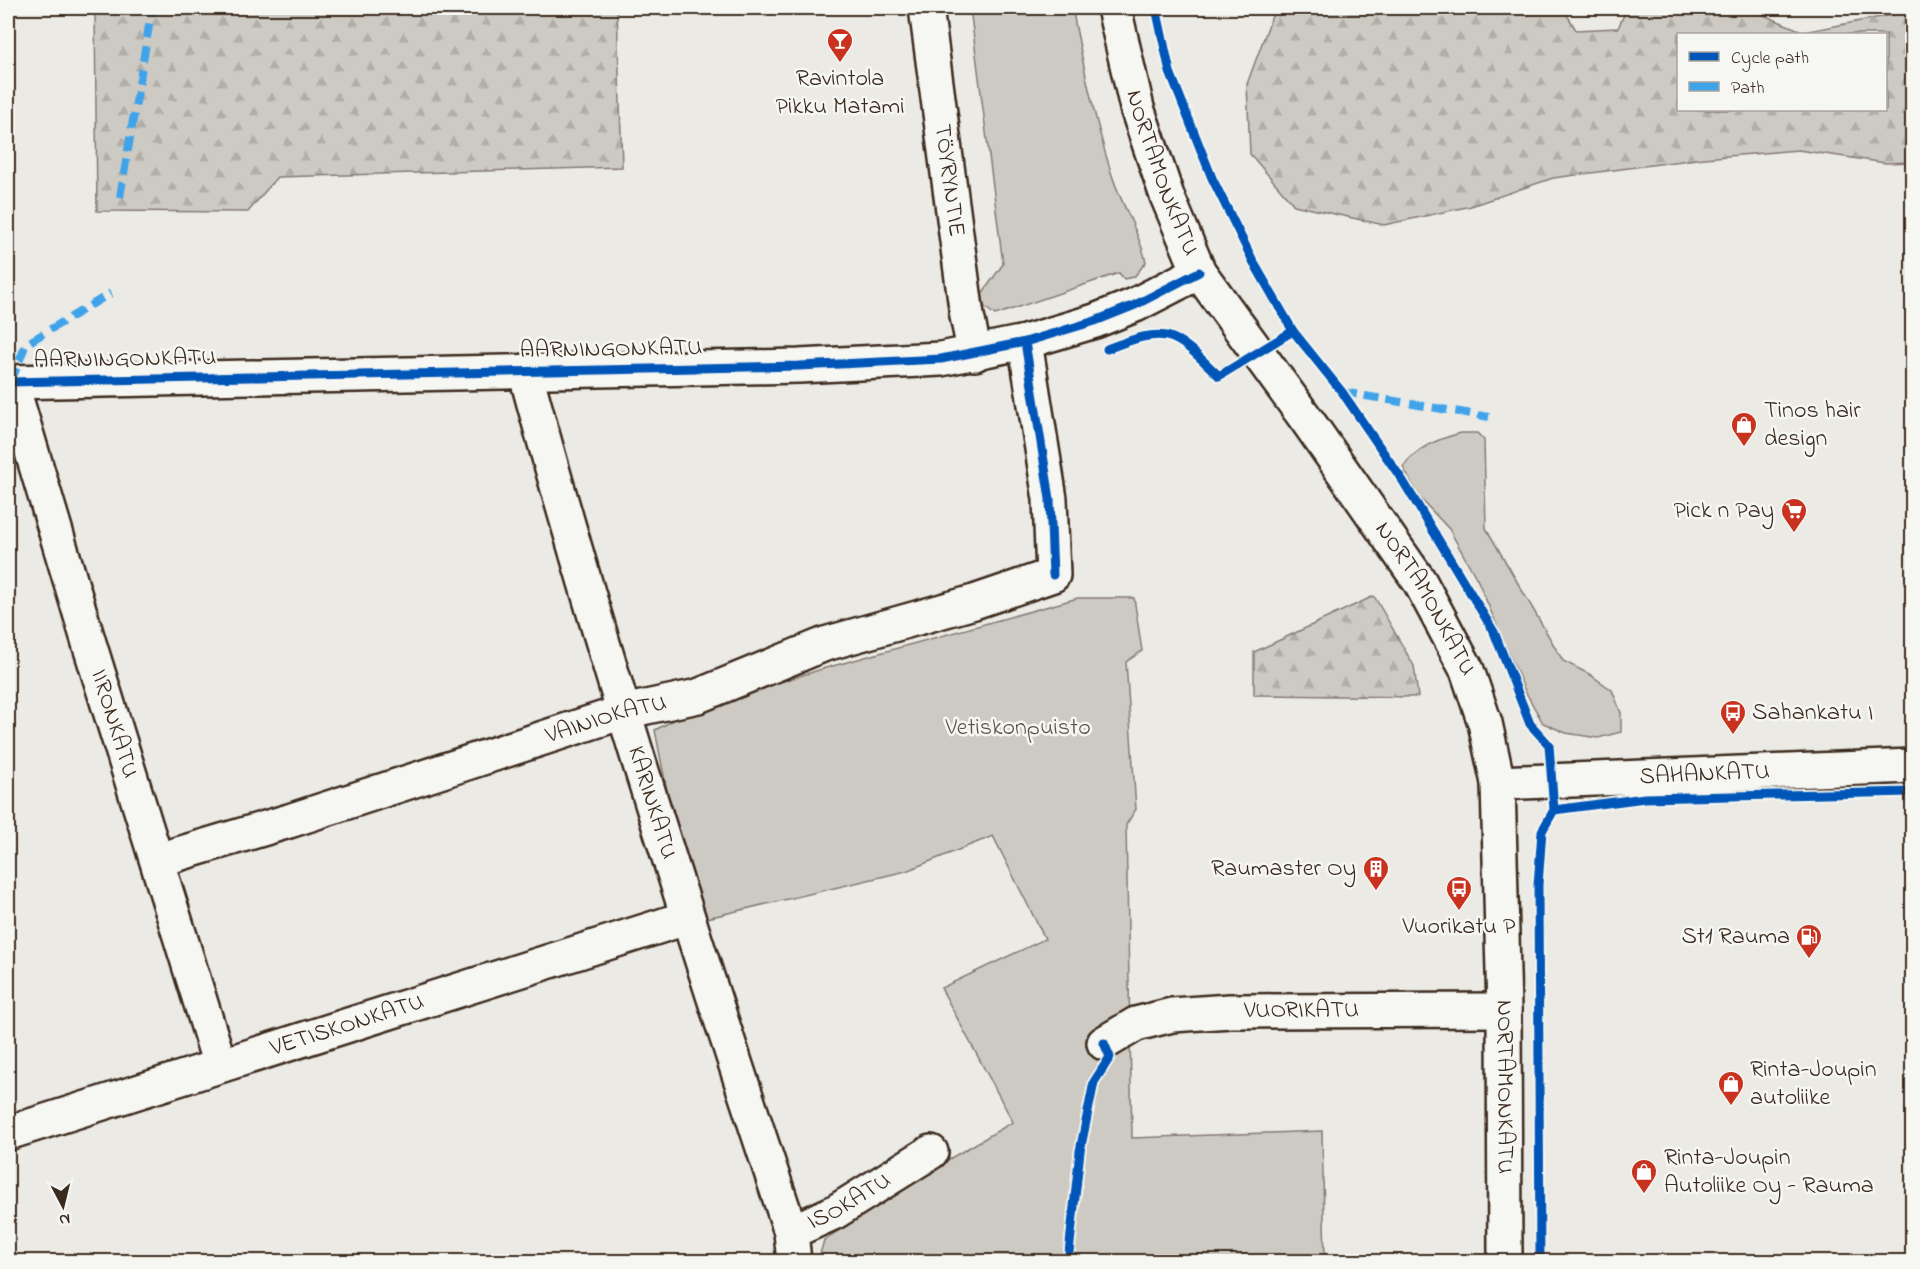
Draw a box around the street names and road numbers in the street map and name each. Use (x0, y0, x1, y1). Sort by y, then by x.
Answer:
street label: NORTAMONKATU (1116, 87, 1208, 261)
street label: TÖYRYNTIE (924, 122, 974, 239)
street label: AARNINGONKATU (519, 331, 703, 369)
street label: AARNINGONKATU (33, 341, 217, 379)
street label: NORTAMONKATU (1366, 515, 1485, 682)
street label: IIRONKATU (81, 665, 147, 783)
street label: VAINIOKATU (540, 686, 670, 754)
street label: KARINKATU (618, 742, 686, 864)
street label: SAHANKATU (1639, 754, 1771, 795)
street label: VETISKONKATU (265, 985, 429, 1067)
street label: VUORIKATU (1243, 993, 1359, 1028)
street label: NORTAMONKATU (1486, 999, 1522, 1174)
street label: ISOKATU (802, 1163, 898, 1240)

